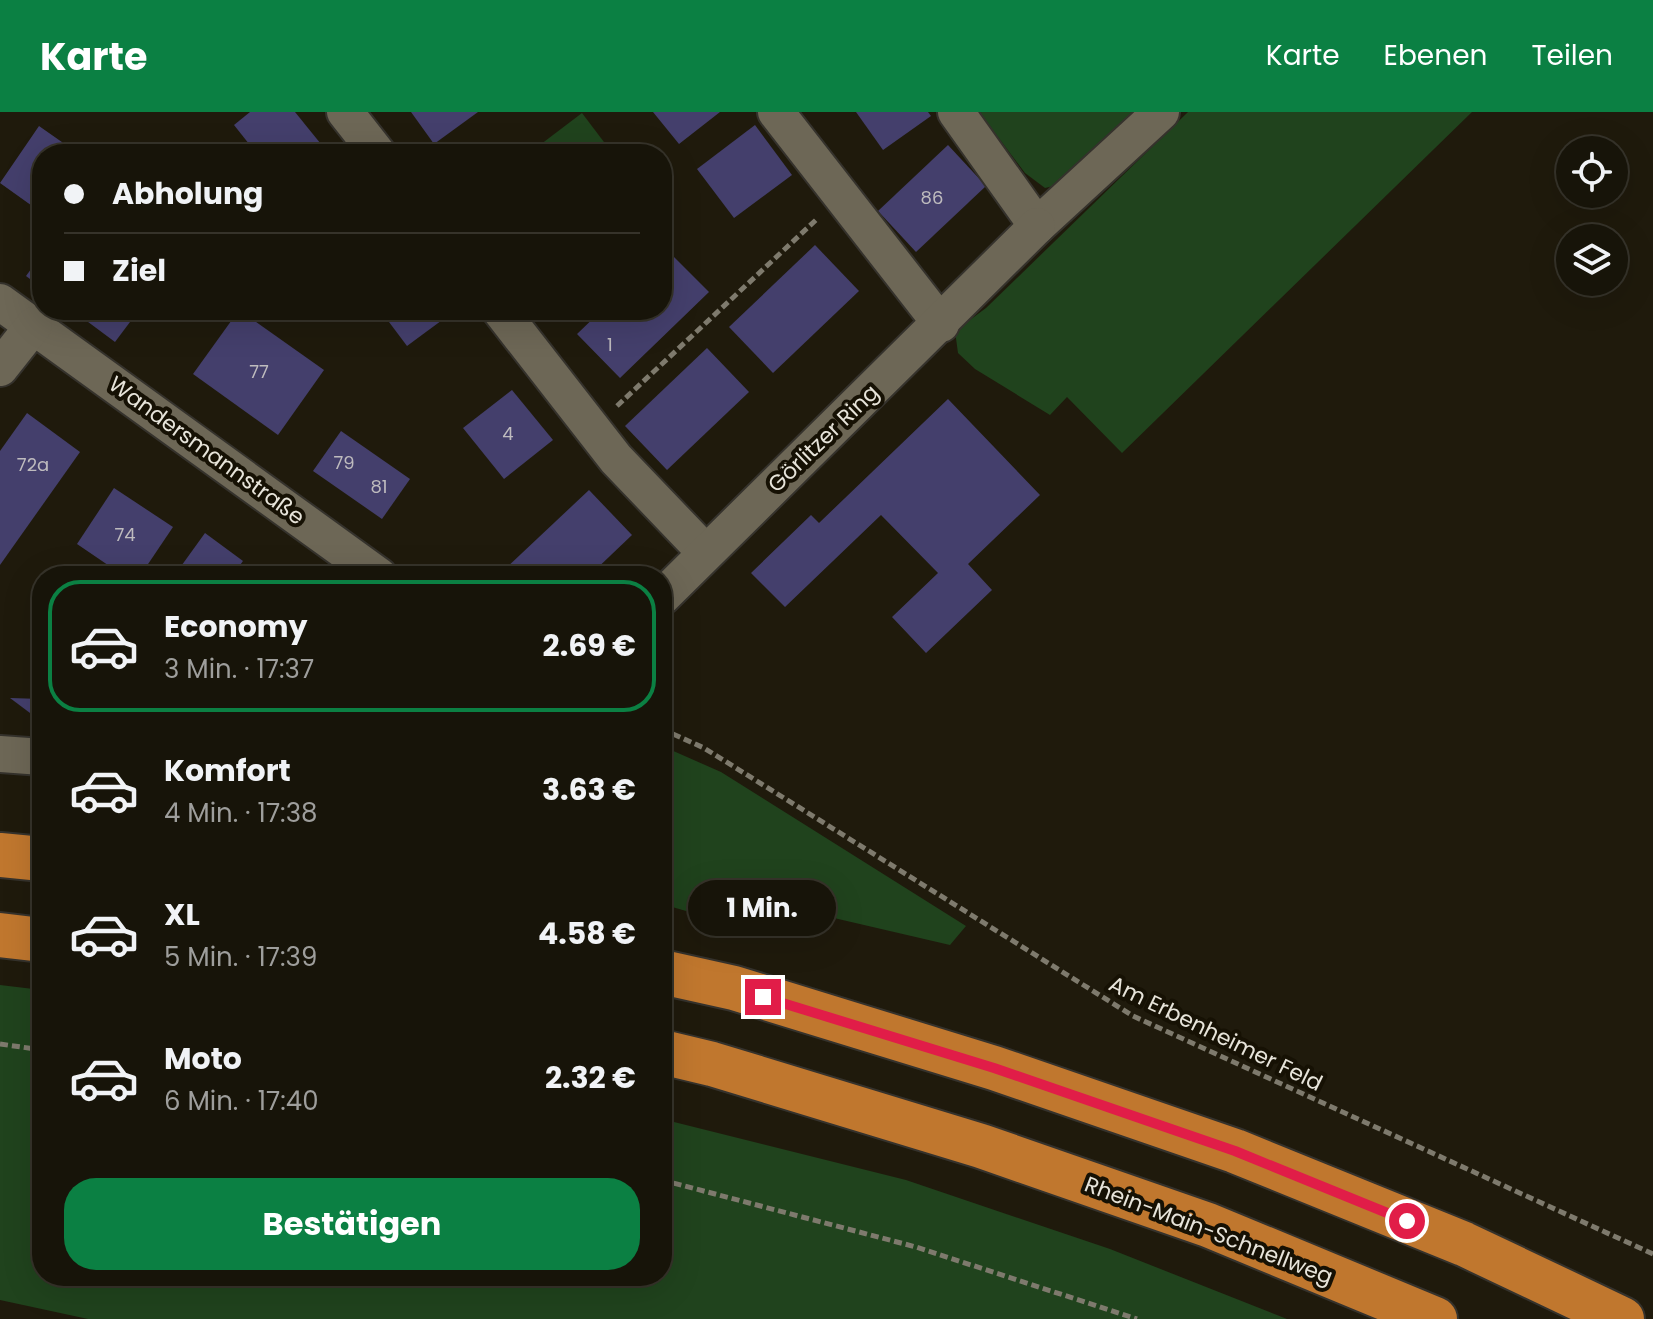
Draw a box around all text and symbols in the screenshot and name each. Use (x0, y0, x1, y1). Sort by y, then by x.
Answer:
text: Karte (40, 30, 147, 83)
text: Karte (1266, 36, 1340, 75)
text: Ebenen (1384, 36, 1487, 75)
text: Teilen (1531, 36, 1613, 75)
map controls (1556, 136, 1628, 296)
button: locate (1556, 136, 1628, 208)
text: Abholung (112, 172, 263, 215)
house number: 86 (921, 185, 943, 210)
button: layers (1556, 224, 1628, 296)
text: Ziel (112, 249, 166, 292)
house number: 1 (607, 332, 613, 357)
house number: 77 (249, 359, 269, 384)
street label: Wandersmannstraße (102, 369, 311, 532)
street label: Görlitzer Ring (761, 377, 886, 499)
house number: 4 (502, 421, 514, 446)
house number: 79 (333, 450, 355, 475)
house number: 72a (17, 452, 49, 477)
house number: 81 (370, 474, 388, 499)
house number: 74 (114, 522, 136, 547)
text: Economy (164, 605, 308, 648)
icon: car (68, 610, 140, 682)
text: 2.69 € (543, 624, 636, 667)
text: 3 Min. · 17:37 (164, 651, 314, 687)
text: Komfort (164, 749, 291, 792)
icon: car (68, 754, 140, 826)
text: 3.63 € (542, 768, 636, 811)
text: 4 Min. · 17:38 (164, 795, 317, 831)
callout: 1 Min. (689, 881, 837, 937)
text: 1 Min. (726, 890, 798, 926)
text: XL (164, 893, 200, 936)
icon: car (68, 898, 140, 970)
text: 4.58 € (538, 912, 636, 955)
text: 5 Min. · 17:39 (164, 939, 317, 975)
street label: Am Erbenheimer Feld (1104, 968, 1328, 1099)
route end (745, 979, 781, 1015)
text: Moto (164, 1037, 242, 1080)
icon: car (68, 1042, 140, 1114)
text: 2.32 € (545, 1056, 636, 1099)
text: 6 Min. · 17:40 (164, 1083, 318, 1119)
street label: Rhein-Main-Schnellweg (1080, 1169, 1337, 1292)
button: Bestätigen (64, 1178, 640, 1270)
route start (1389, 1203, 1425, 1239)

